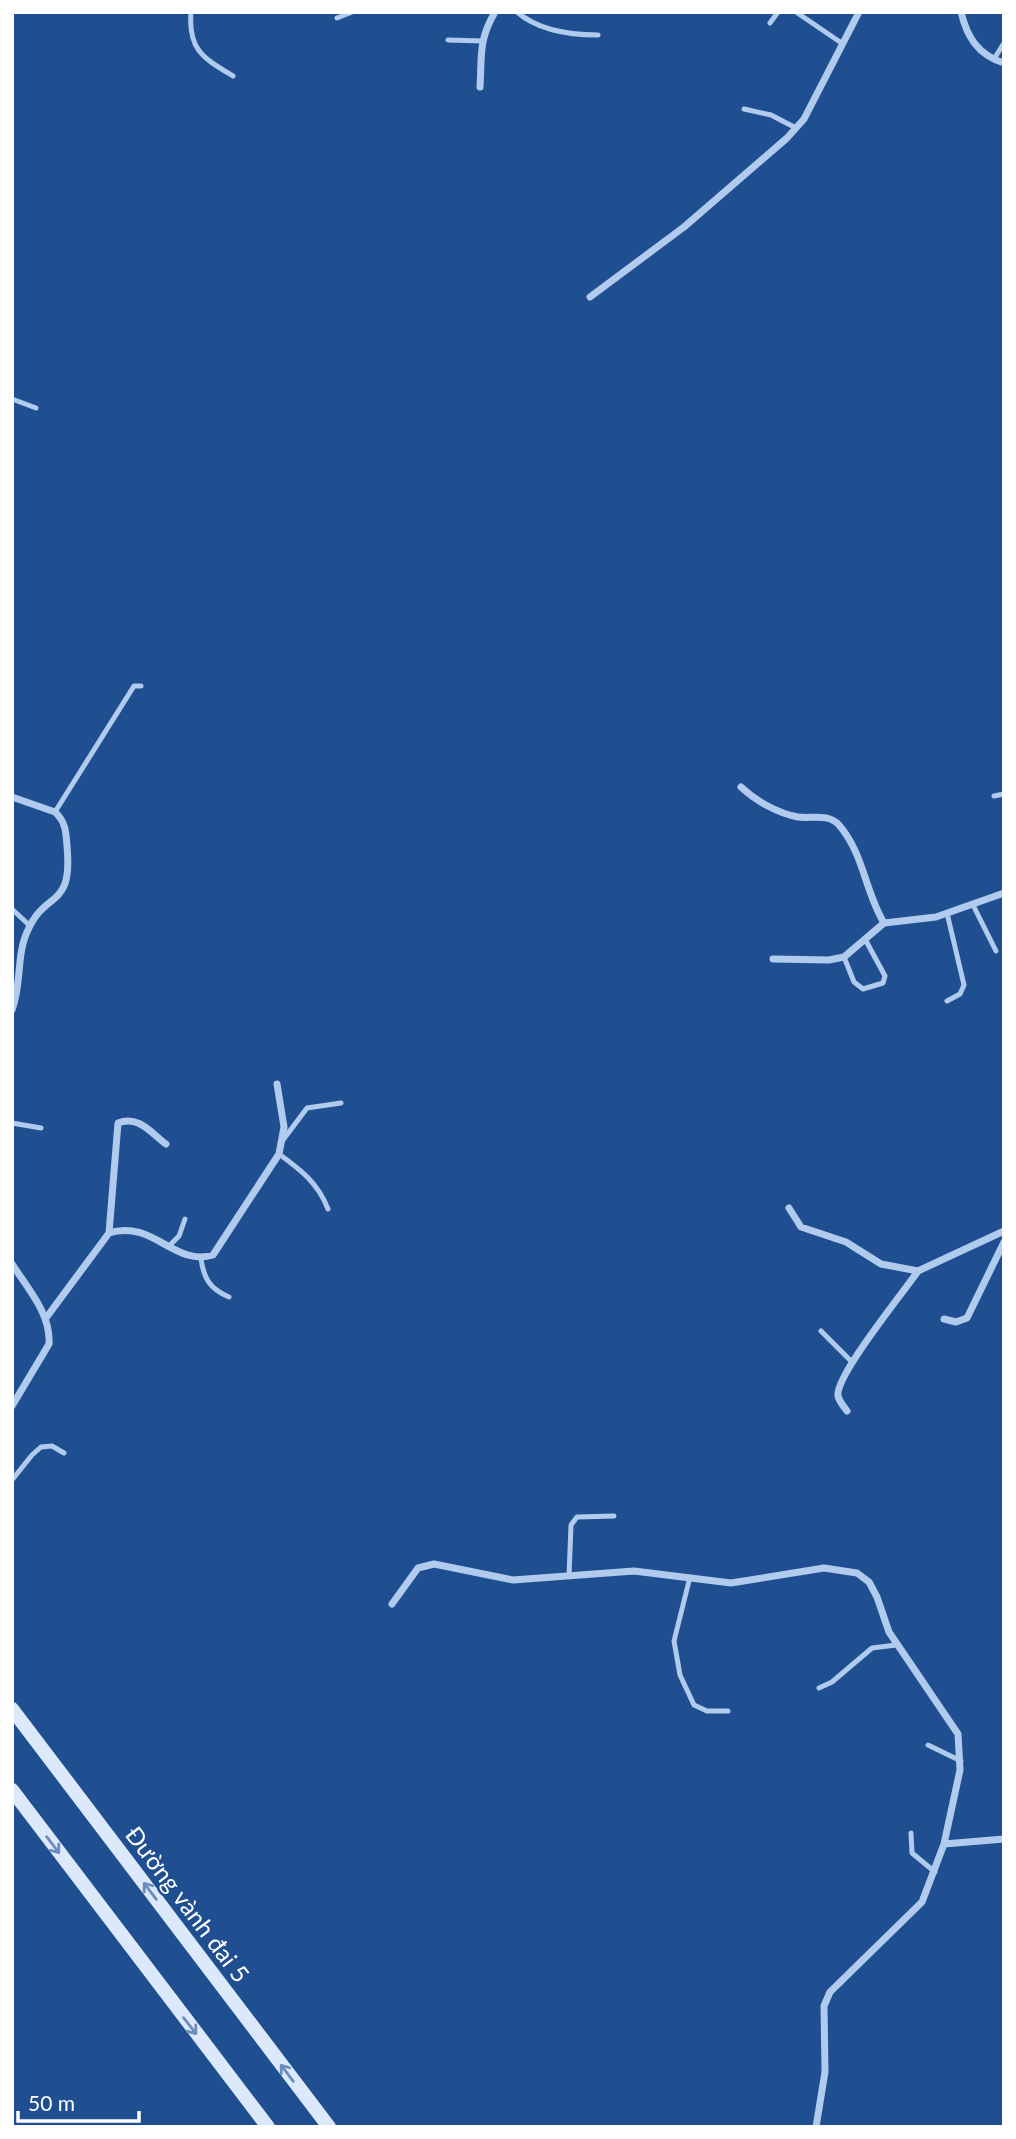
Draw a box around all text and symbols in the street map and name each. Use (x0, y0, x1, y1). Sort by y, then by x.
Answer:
street label: Đường vành đai 5 (120, 1820, 256, 1988)
one-way arrow (45, 1835, 60, 1854)
one-way arrow (142, 1883, 157, 1901)
one-way arrow (183, 2016, 198, 2035)
one-way arrow (280, 2064, 295, 2082)
scale bar (18, 2080, 138, 2124)
text: 50 m (28, 2090, 75, 2115)

